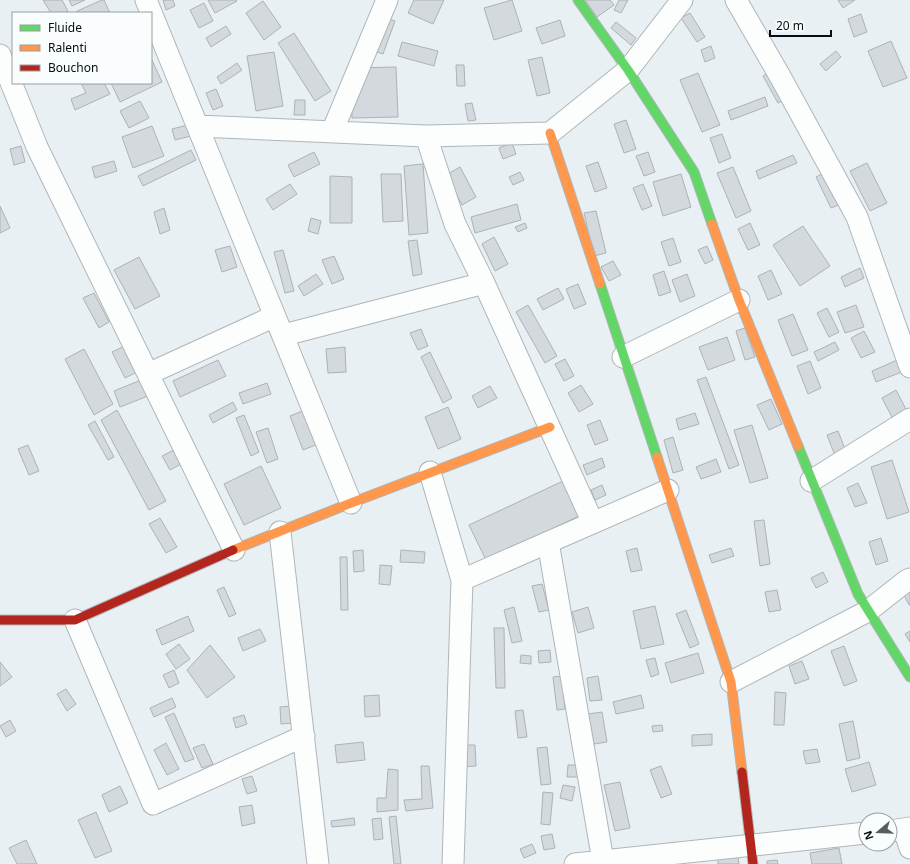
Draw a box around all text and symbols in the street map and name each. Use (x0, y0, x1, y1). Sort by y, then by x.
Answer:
legend (12, 12, 152, 84)
scale bar (770, 12, 831, 38)
text: 20 m (776, 17, 804, 34)
text: Fluide (48, 19, 82, 36)
text: Ralenti (48, 39, 87, 56)
text: Bouchon (48, 59, 98, 76)
north arrow (858, 812, 898, 852)
text: N (860, 829, 877, 842)

